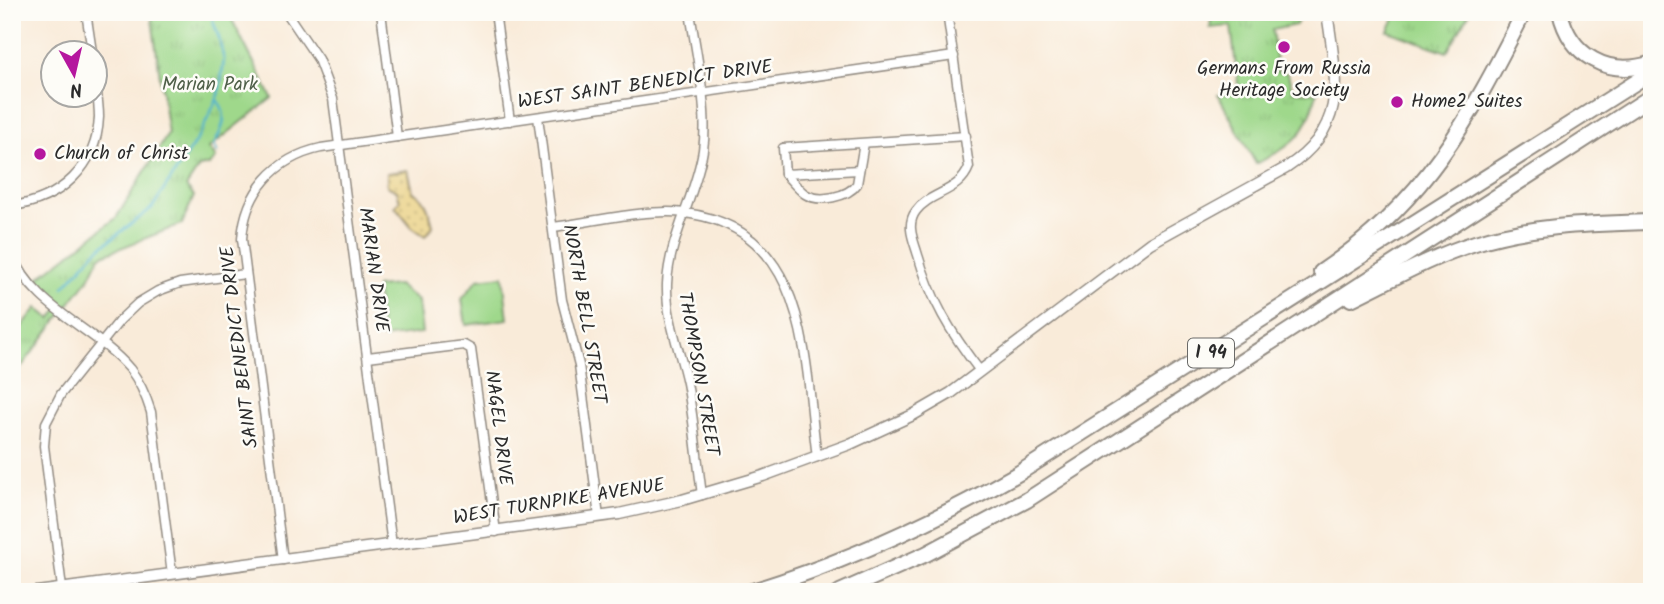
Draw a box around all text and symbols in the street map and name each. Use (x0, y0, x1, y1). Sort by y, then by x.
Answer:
north arrow (38, 38, 108, 108)
marker: Germans From Russia Heritage Society (1276, 39, 1292, 55)
street label: WEST SAINT BENEDICT DRIVE (516, 52, 775, 118)
place label: Germans From Russia Heritage Society (1197, 54, 1371, 106)
park label: Marian Park (162, 70, 258, 100)
text: N (68, 73, 84, 105)
place label: Home2 Suites (1411, 87, 1522, 117)
marker: Home2 Suites (1389, 94, 1405, 110)
place label: Church of Christ (54, 139, 189, 169)
marker: Church of Christ (32, 146, 48, 162)
street label: MARIAN DRIVE (349, 206, 397, 335)
street label: NORTH BELL STREET (553, 222, 615, 408)
street label: SAINT BENEDICT DRIVE (213, 243, 267, 450)
street label: THOMPSON STREET (669, 290, 727, 460)
road number: I 94 (1188, 338, 1234, 368)
street label: NAGEL DRIVE (476, 369, 520, 488)
street label: WEST TURNPIKE AVENUE (451, 470, 668, 534)

